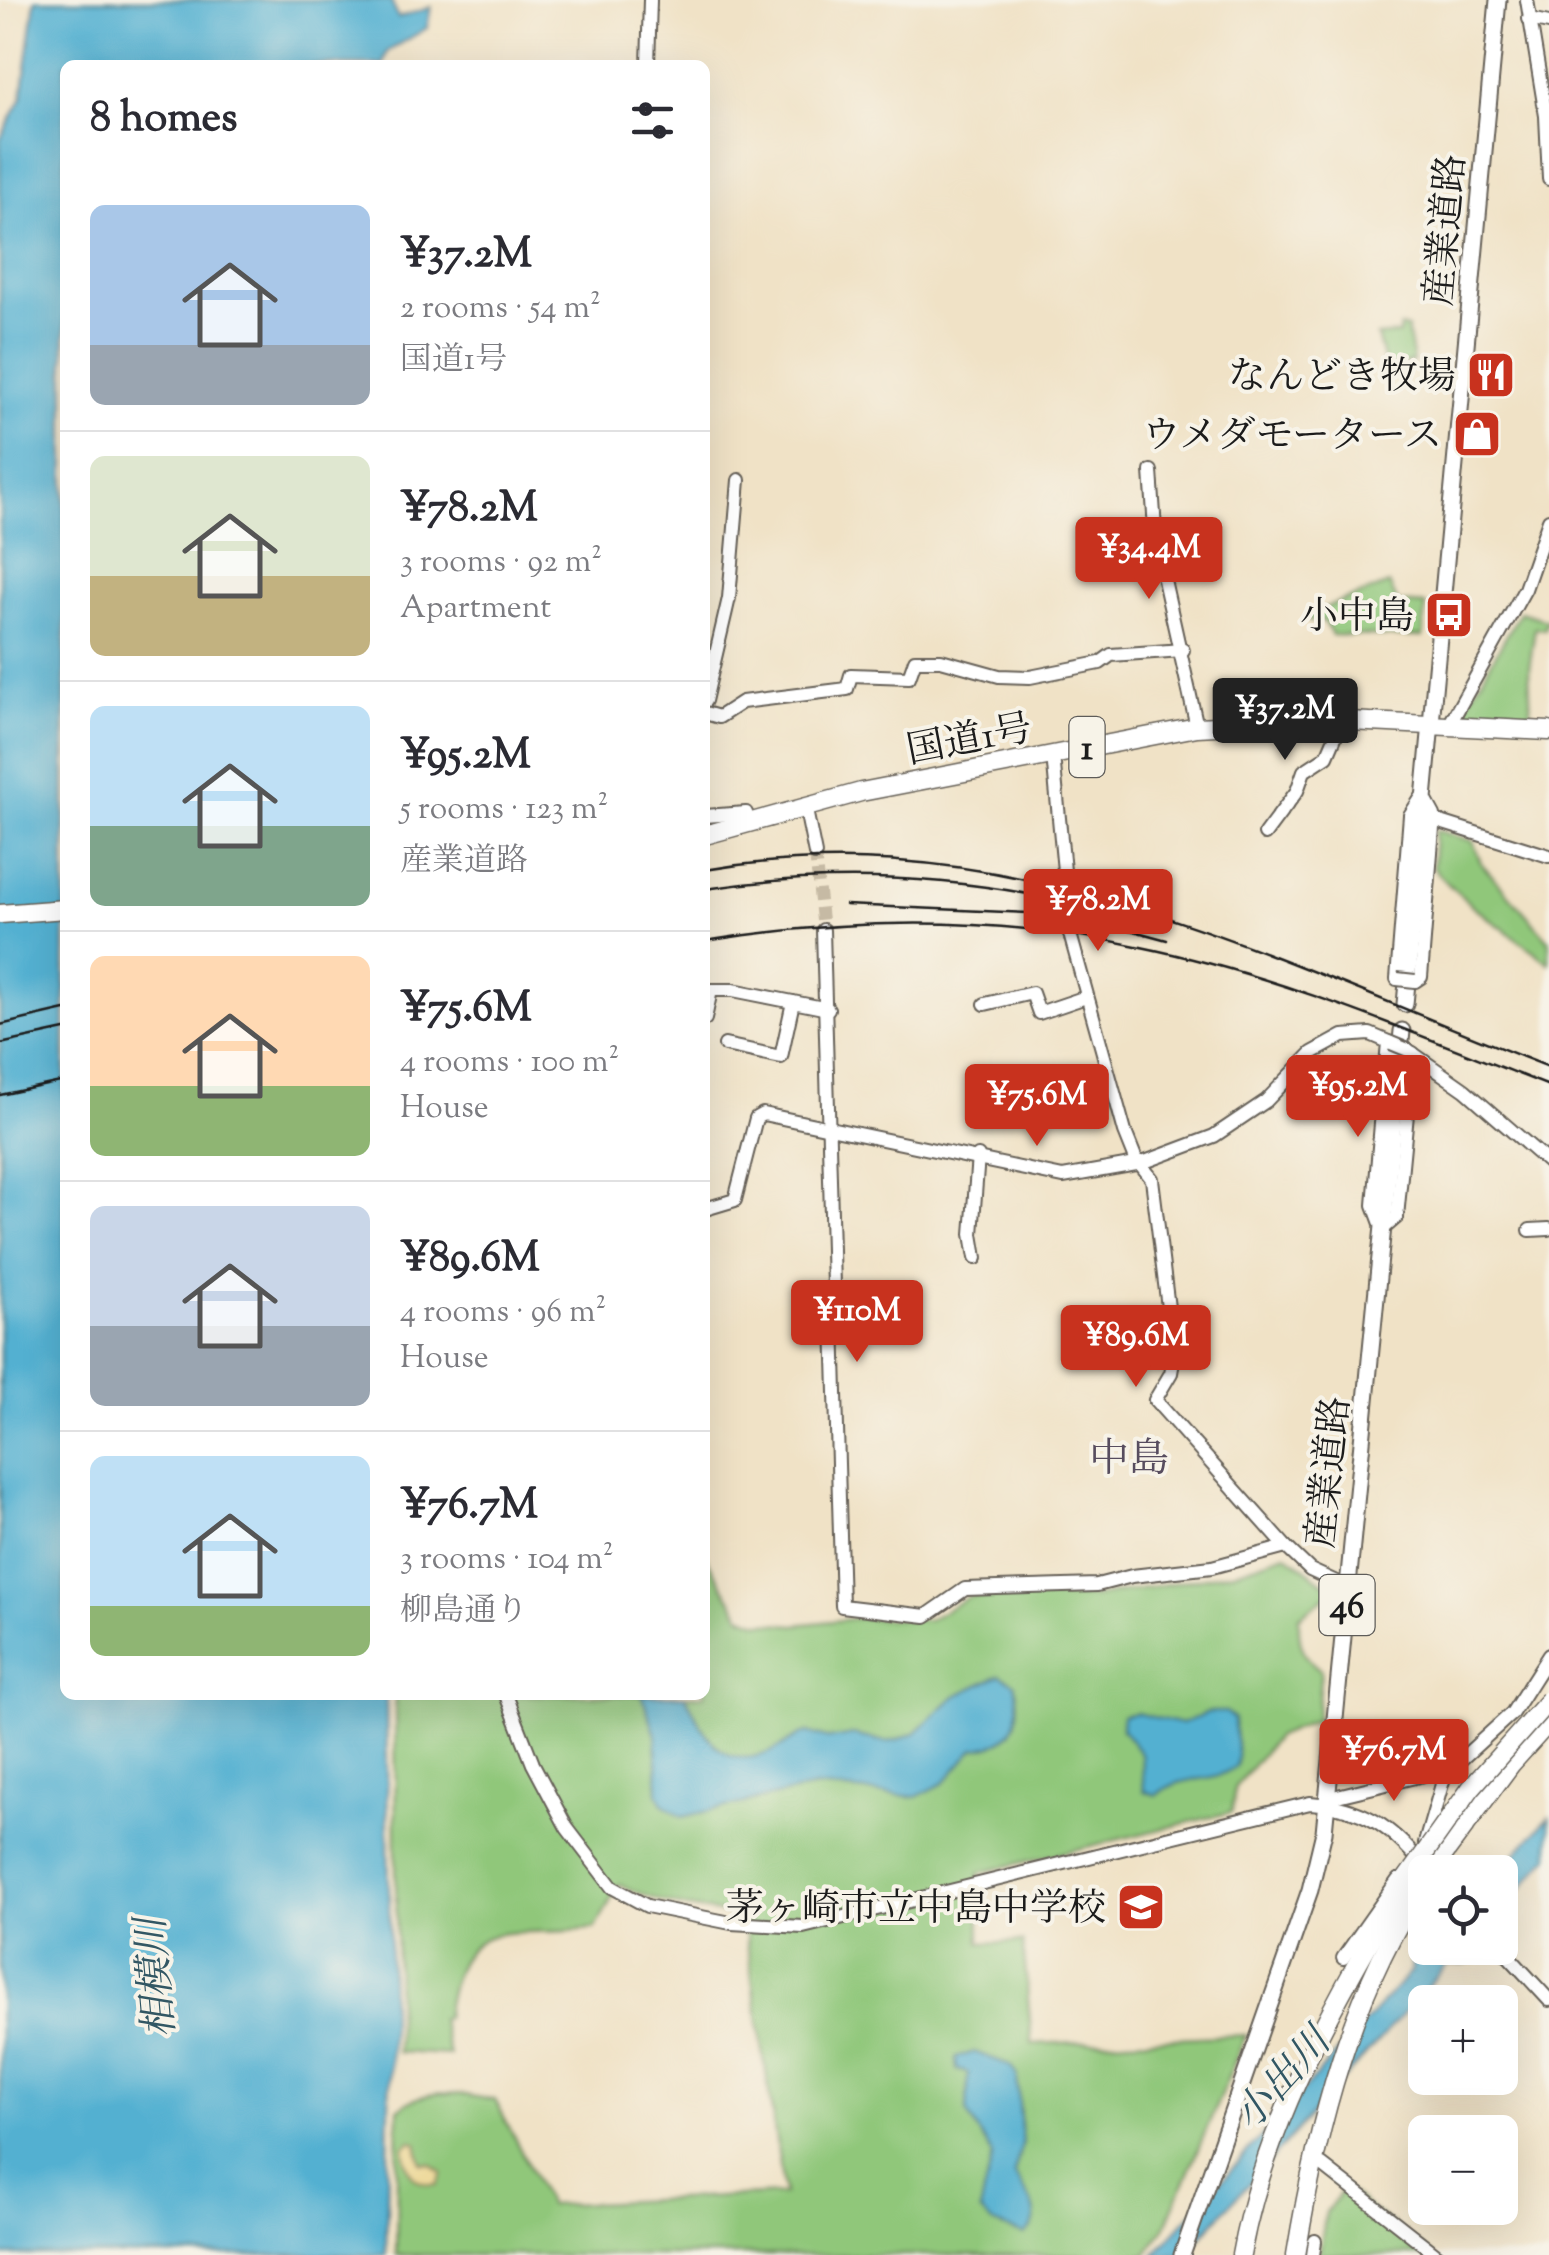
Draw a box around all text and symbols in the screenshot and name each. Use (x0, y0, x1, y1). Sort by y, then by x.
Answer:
text: 8 homes (90, 90, 238, 150)
icon: filters (625, 93, 680, 148)
street label: 産業道路 (1414, 152, 1482, 308)
text: ¥37.2M (400, 226, 532, 286)
icon: home (170, 245, 290, 365)
text: 2 rooms · 54 m² (400, 286, 601, 332)
text: 国道1号 (400, 338, 507, 384)
restaurant icon: なんどき牧場 (1465, 349, 1517, 401)
place label: なんどき牧場 (1228, 352, 1456, 406)
shop icon: ウメダモータース (1451, 408, 1503, 460)
place label: ウメダモータース (1143, 411, 1442, 465)
text: ¥78.2M (400, 480, 538, 540)
icon: home (170, 496, 290, 616)
pin: ¥34.4M (1068, 517, 1230, 602)
text: ¥34.4M (1097, 526, 1201, 572)
text: 3 rooms · 92 m² (400, 540, 602, 586)
text: Apartment (400, 586, 551, 632)
bus stop icon: 小中島 (1423, 589, 1475, 641)
place label: 小中島 (1300, 592, 1414, 646)
pin: ¥37.2M (1204, 678, 1366, 763)
text: ¥37.2M (1235, 687, 1335, 733)
street label: 国道1号 (902, 703, 1037, 781)
road number: 1 (1070, 717, 1104, 777)
text: ¥95.2M (400, 727, 531, 787)
icon: home (170, 746, 290, 866)
text: 5 rooms · 123 m² (400, 787, 608, 833)
text: 産業道路 (400, 839, 528, 885)
pin: ¥78.2M (1017, 869, 1179, 954)
text: ¥78.2M (1046, 878, 1150, 924)
text: ¥75.6M (400, 980, 532, 1040)
icon: home (170, 996, 290, 1116)
text: 4 rooms · 100 m² (400, 1040, 619, 1086)
pin: ¥95.2M (1277, 1055, 1439, 1140)
pin: ¥75.6M (956, 1064, 1118, 1149)
text: ¥95.2M (1308, 1064, 1408, 1110)
text: ¥75.6M (987, 1073, 1087, 1119)
text: House (400, 1086, 489, 1132)
text: ¥89.6M (400, 1230, 540, 1290)
icon: home (170, 1246, 290, 1366)
pin: ¥110M (787, 1280, 927, 1365)
text: ¥110M (813, 1289, 901, 1335)
text: 4 rooms · 96 m² (400, 1290, 606, 1336)
pin: ¥89.6M (1055, 1305, 1217, 1390)
text: ¥89.6M (1083, 1314, 1189, 1360)
text: House (400, 1336, 489, 1382)
street label: 産業道路 (1296, 1394, 1366, 1551)
district label: 中島 (1089, 1433, 1169, 1490)
text: ¥76.7M (400, 1477, 538, 1537)
icon: home (170, 1496, 290, 1616)
text: 3 rooms · 104 m² (400, 1537, 614, 1583)
road number: 46 (1320, 1575, 1374, 1635)
text: 柳島通り (400, 1589, 528, 1635)
pin: ¥76.7M (1313, 1719, 1475, 1804)
text: ¥76.7M (1342, 1728, 1446, 1774)
map controls (1408, 1855, 1518, 2225)
button: locate (1408, 1855, 1518, 1965)
school or university icon: 茅ヶ崎市立中島中学校 (1115, 1881, 1167, 1933)
place label: 茅ヶ崎市立中島中学校 (726, 1884, 1106, 1938)
water label: 相模川 (125, 1911, 192, 2040)
button: + (1408, 1985, 1518, 2095)
water label: 小出川 (1223, 2014, 1348, 2145)
button: − (1408, 2115, 1518, 2225)

